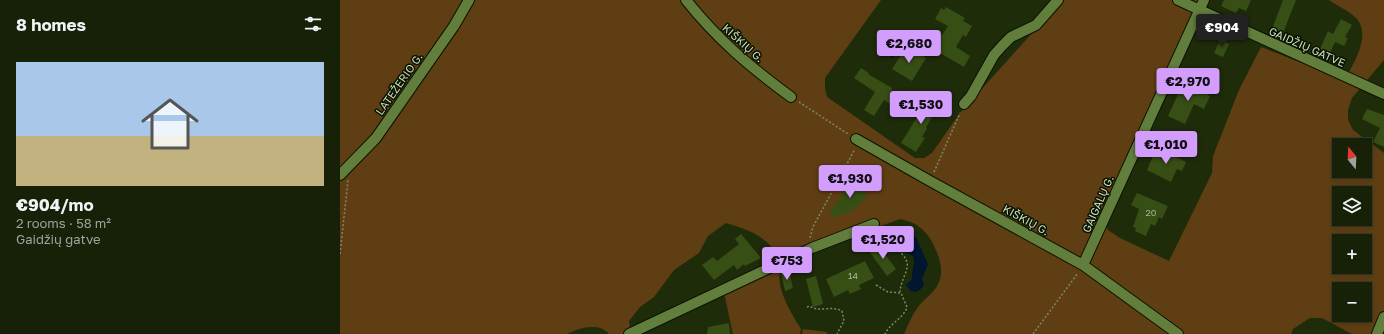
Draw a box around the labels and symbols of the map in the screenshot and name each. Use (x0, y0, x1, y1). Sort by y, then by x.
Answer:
pin: €904 (1198, 14, 1246, 48)
street label: KIŠKIŲ G. (720, 21, 767, 64)
street label: GAIDŽIŲ GATVE (1267, 24, 1348, 69)
pin: €2,680 (876, 30, 942, 64)
street label: LATEŽERIO G. (372, 50, 425, 117)
pin: €2,970 (1155, 68, 1221, 102)
pin: €1,530 (888, 91, 954, 125)
pin: €1,010 (1133, 131, 1199, 165)
north arrow (1332, 138, 1372, 178)
pin: €1,930 (817, 165, 883, 199)
street label: GAIGALŲ G. (1079, 173, 1116, 234)
street label: KIŠKIŲ G. (1001, 202, 1052, 238)
house number: 20 (1146, 207, 1157, 218)
pin: €1,520 (850, 226, 916, 260)
pin: €753 (763, 247, 811, 281)
house number: 14 (848, 270, 858, 281)

